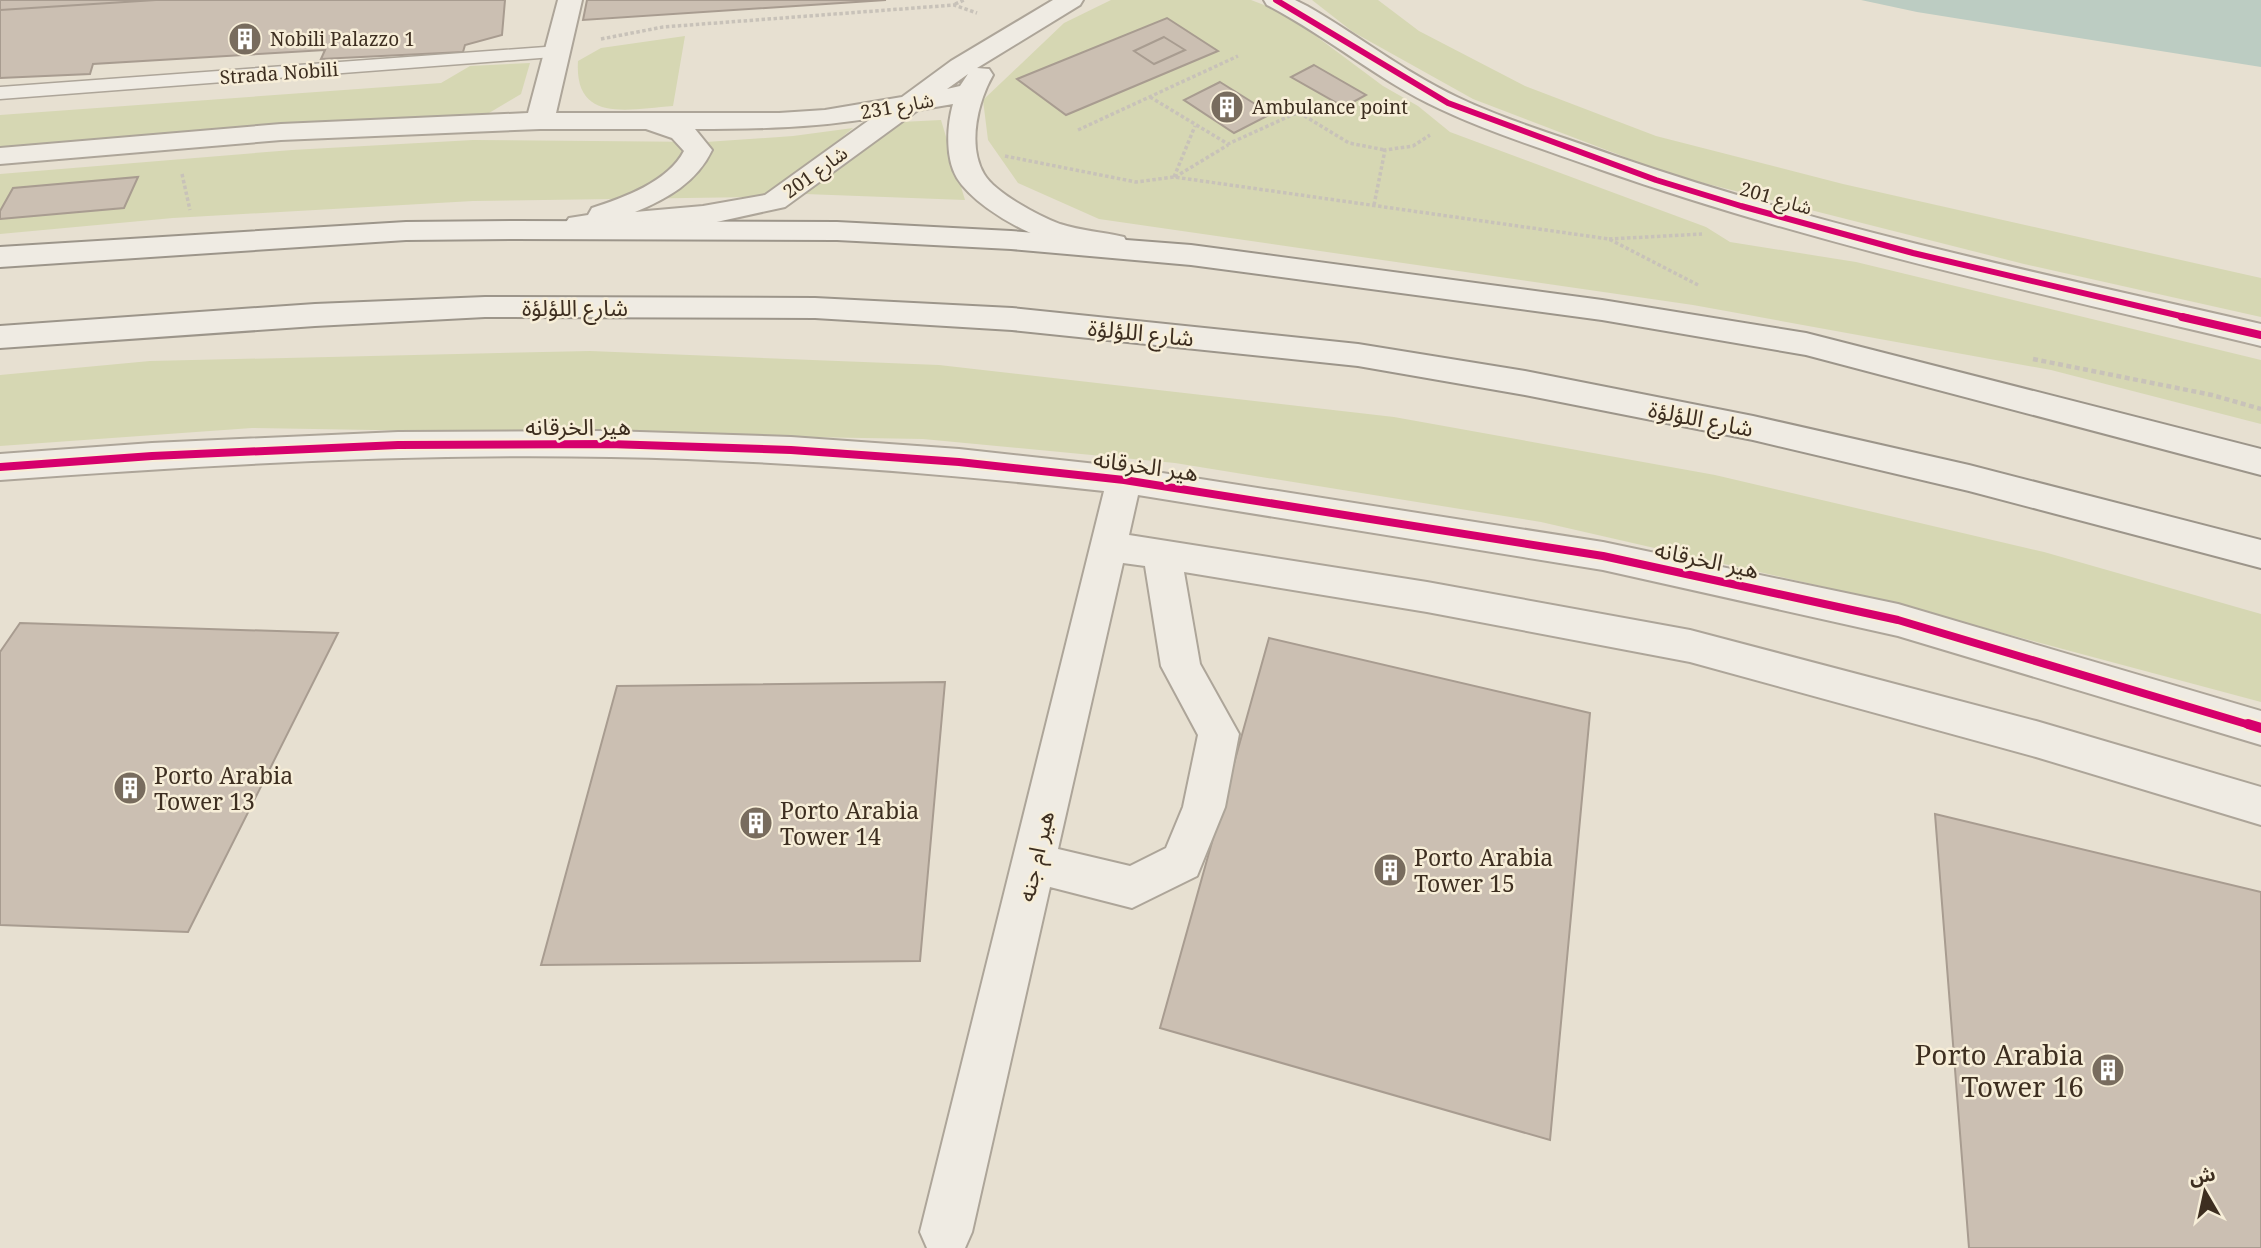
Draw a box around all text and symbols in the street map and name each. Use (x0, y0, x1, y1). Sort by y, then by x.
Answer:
building icon: Nobili Palazzo 1 (226, 20, 264, 58)
place label: Nobili Palazzo 1 (270, 26, 415, 52)
street label: Strada Nobili (219, 56, 339, 90)
street label: شارع 231 (858, 87, 936, 126)
building icon: Ambulance point (1208, 88, 1246, 126)
place label: Ambulance point (1252, 94, 1408, 120)
street label: شارع 201 (777, 140, 853, 205)
street label: شارع 201 (1737, 175, 1815, 222)
street label: شارع اللؤلؤة (522, 291, 628, 325)
street label: شارع اللؤلؤة (1086, 311, 1195, 355)
street label: شارع اللؤلؤة (1645, 392, 1756, 446)
street label: هير الخرقانه (525, 410, 631, 442)
street label: هير الخرقانه (1091, 442, 1201, 488)
street label: هير الخرقانه (1652, 532, 1762, 586)
place label: Porto Arabia Tower 13 (154, 759, 293, 817)
building icon: Porto Arabia Tower 13 (111, 769, 149, 807)
place label: Porto Arabia Tower 14 (780, 794, 919, 852)
building icon: Porto Arabia Tower 14 (737, 804, 775, 842)
street label: هير ام جنه (1009, 808, 1064, 905)
place label: Porto Arabia Tower 15 (1414, 841, 1553, 899)
building icon: Porto Arabia Tower 15 (1371, 851, 1409, 889)
place label: Porto Arabia Tower 16 (1914, 1035, 2084, 1105)
building icon: Porto Arabia Tower 16 (2089, 1051, 2127, 1089)
north arrow (2170, 1157, 2240, 1227)
text: ش (2187, 1160, 2217, 1190)

